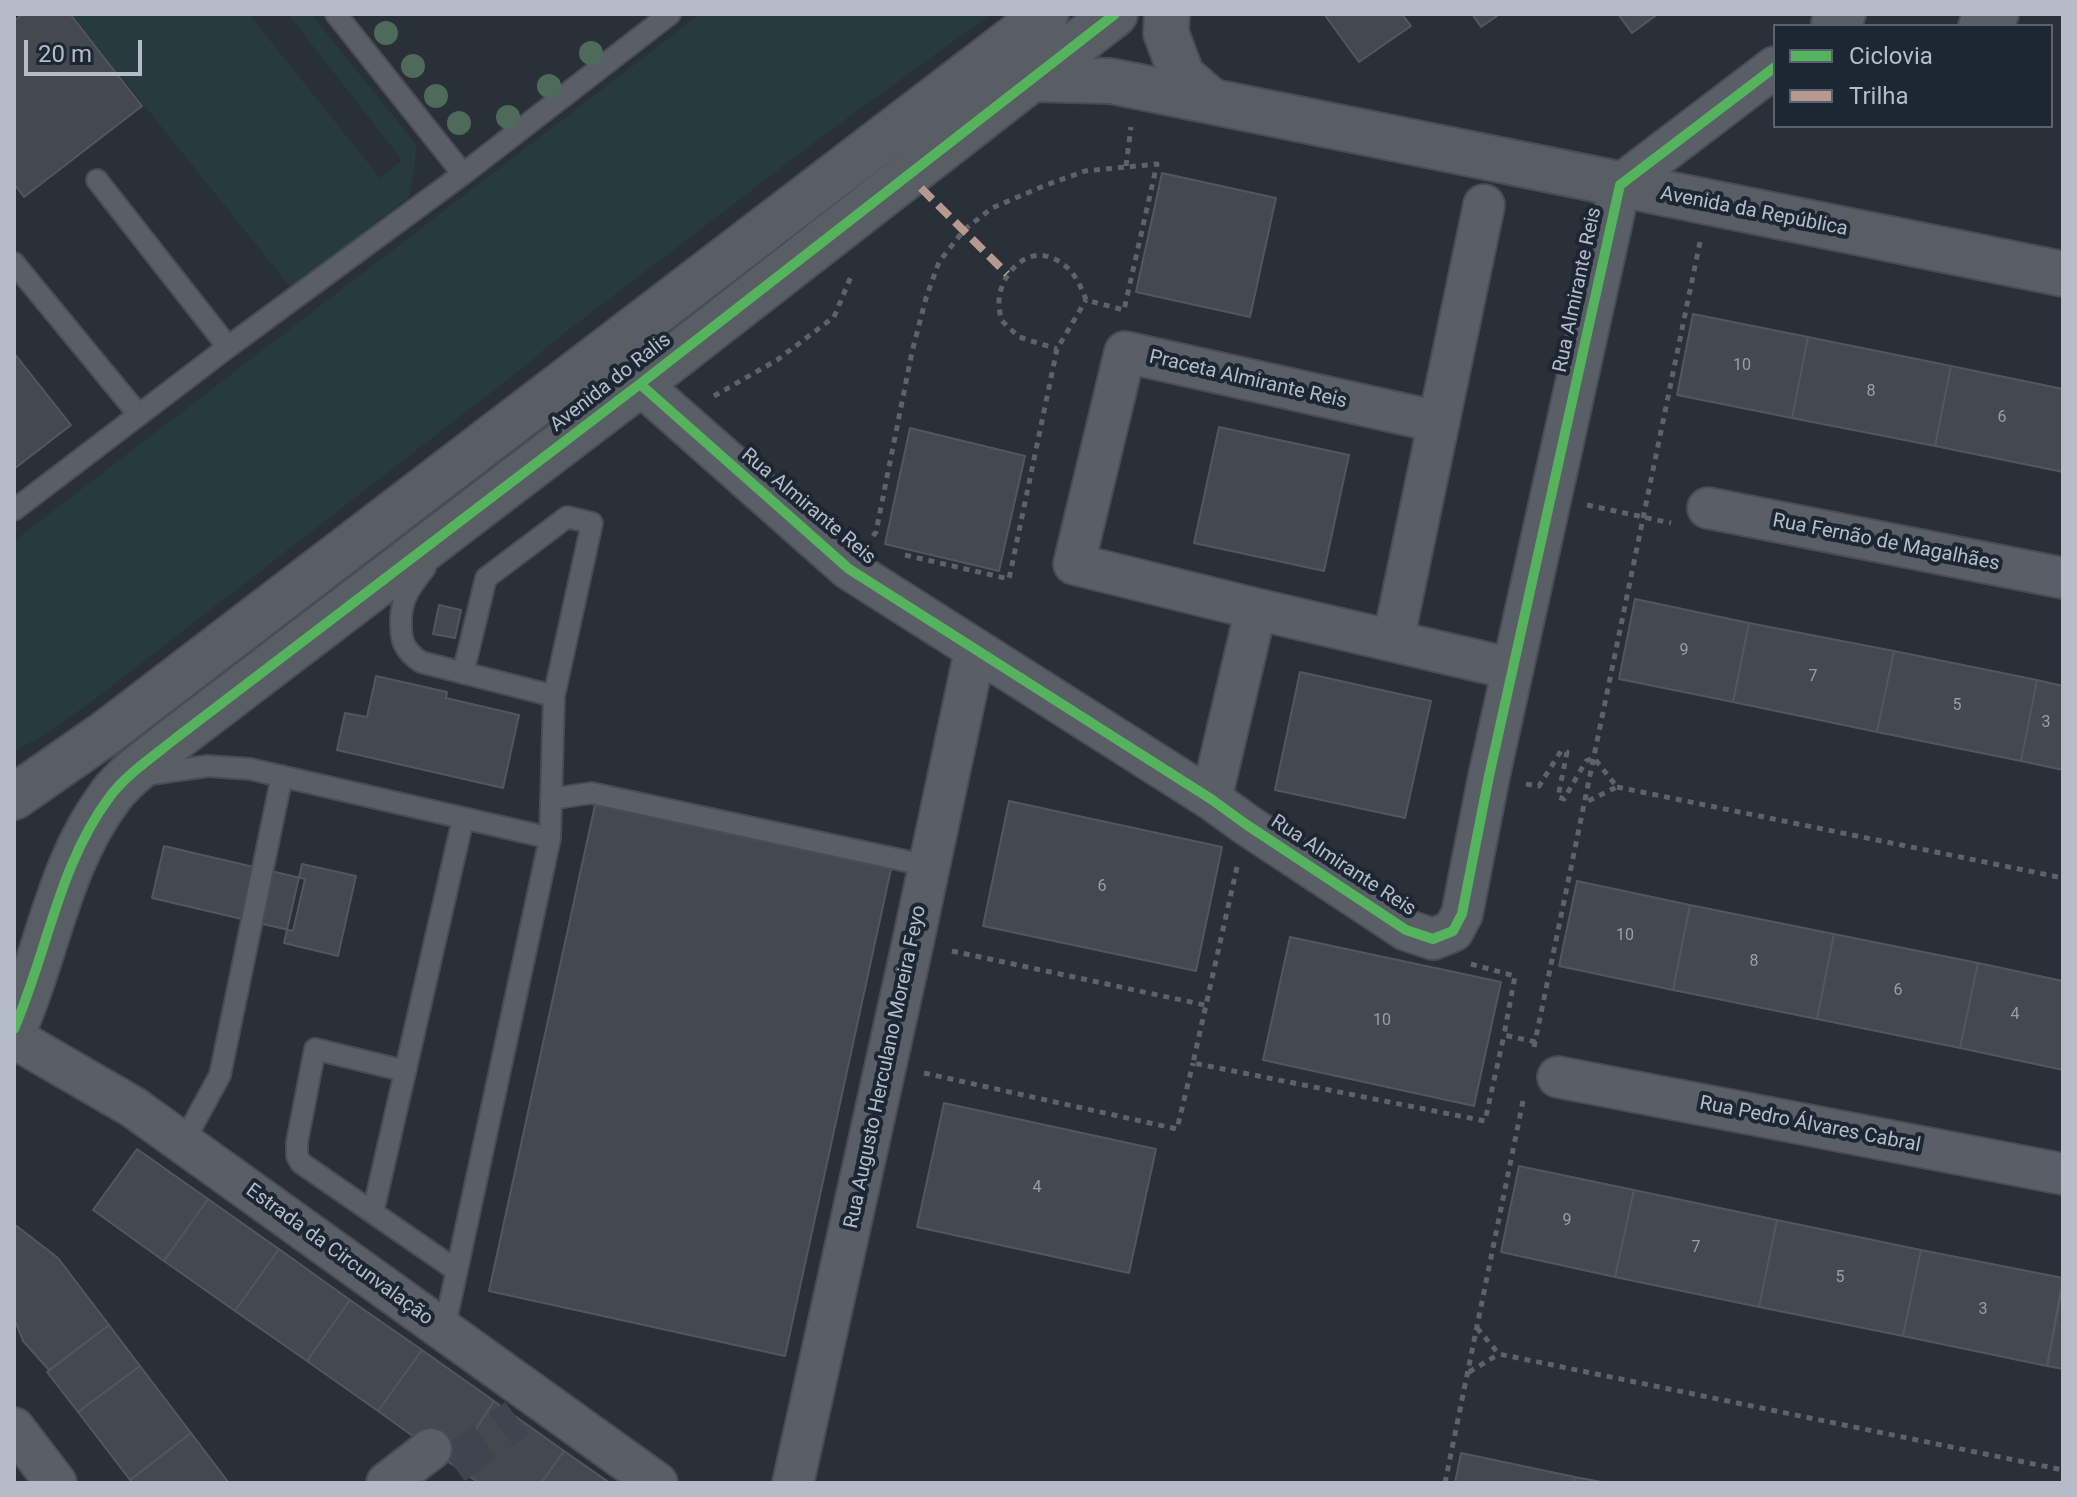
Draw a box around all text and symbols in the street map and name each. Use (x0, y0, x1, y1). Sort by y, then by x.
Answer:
scale bar (28, 24, 146, 74)
legend (1773, 24, 2053, 128)
text: 20 m (38, 40, 92, 68)
text: Ciclovia (1849, 42, 1933, 70)
text: Trilha (1849, 82, 1909, 110)
street label: Avenida da República (1658, 182, 1850, 242)
street label: Rua Almirante Reis (1549, 205, 1607, 375)
street label: Avenida do Ralis (546, 328, 676, 438)
street label: Praceta Almirante Reis (1147, 346, 1349, 414)
house number: 10 (1733, 356, 1751, 376)
house number: 8 (1867, 382, 1875, 402)
house number: 6 (1998, 408, 2006, 428)
street label: Rua Almirante Reis (736, 444, 880, 570)
street label: Rua Fernão de Magalhães (1770, 509, 2002, 577)
house number: 9 (1680, 641, 1688, 661)
house number: 7 (1809, 667, 1817, 687)
house number: 5 (1953, 696, 1961, 716)
house number: 3 (2042, 713, 2050, 733)
street label: Rua Almirante Reis (1266, 810, 1420, 922)
house number: 6 (1098, 877, 1106, 897)
street label: Rua Augusto Herculano Moreira Feyo (840, 903, 932, 1231)
house number: 10 (1616, 926, 1634, 946)
house number: 8 (1750, 952, 1758, 972)
house number: 6 (1894, 981, 1902, 1001)
house number: 4 (2011, 1005, 2019, 1025)
house number: 10 (1373, 1011, 1391, 1031)
street label: Rua Pedro Álvares Cabral (1697, 1092, 1923, 1158)
house number: 4 (1033, 1178, 1041, 1198)
street label: Estrada da Circunvalação (241, 1179, 437, 1331)
house number: 9 (1563, 1211, 1571, 1231)
house number: 7 (1692, 1238, 1700, 1258)
house number: 5 (1836, 1268, 1844, 1288)
house number: 3 (1979, 1300, 1987, 1320)

